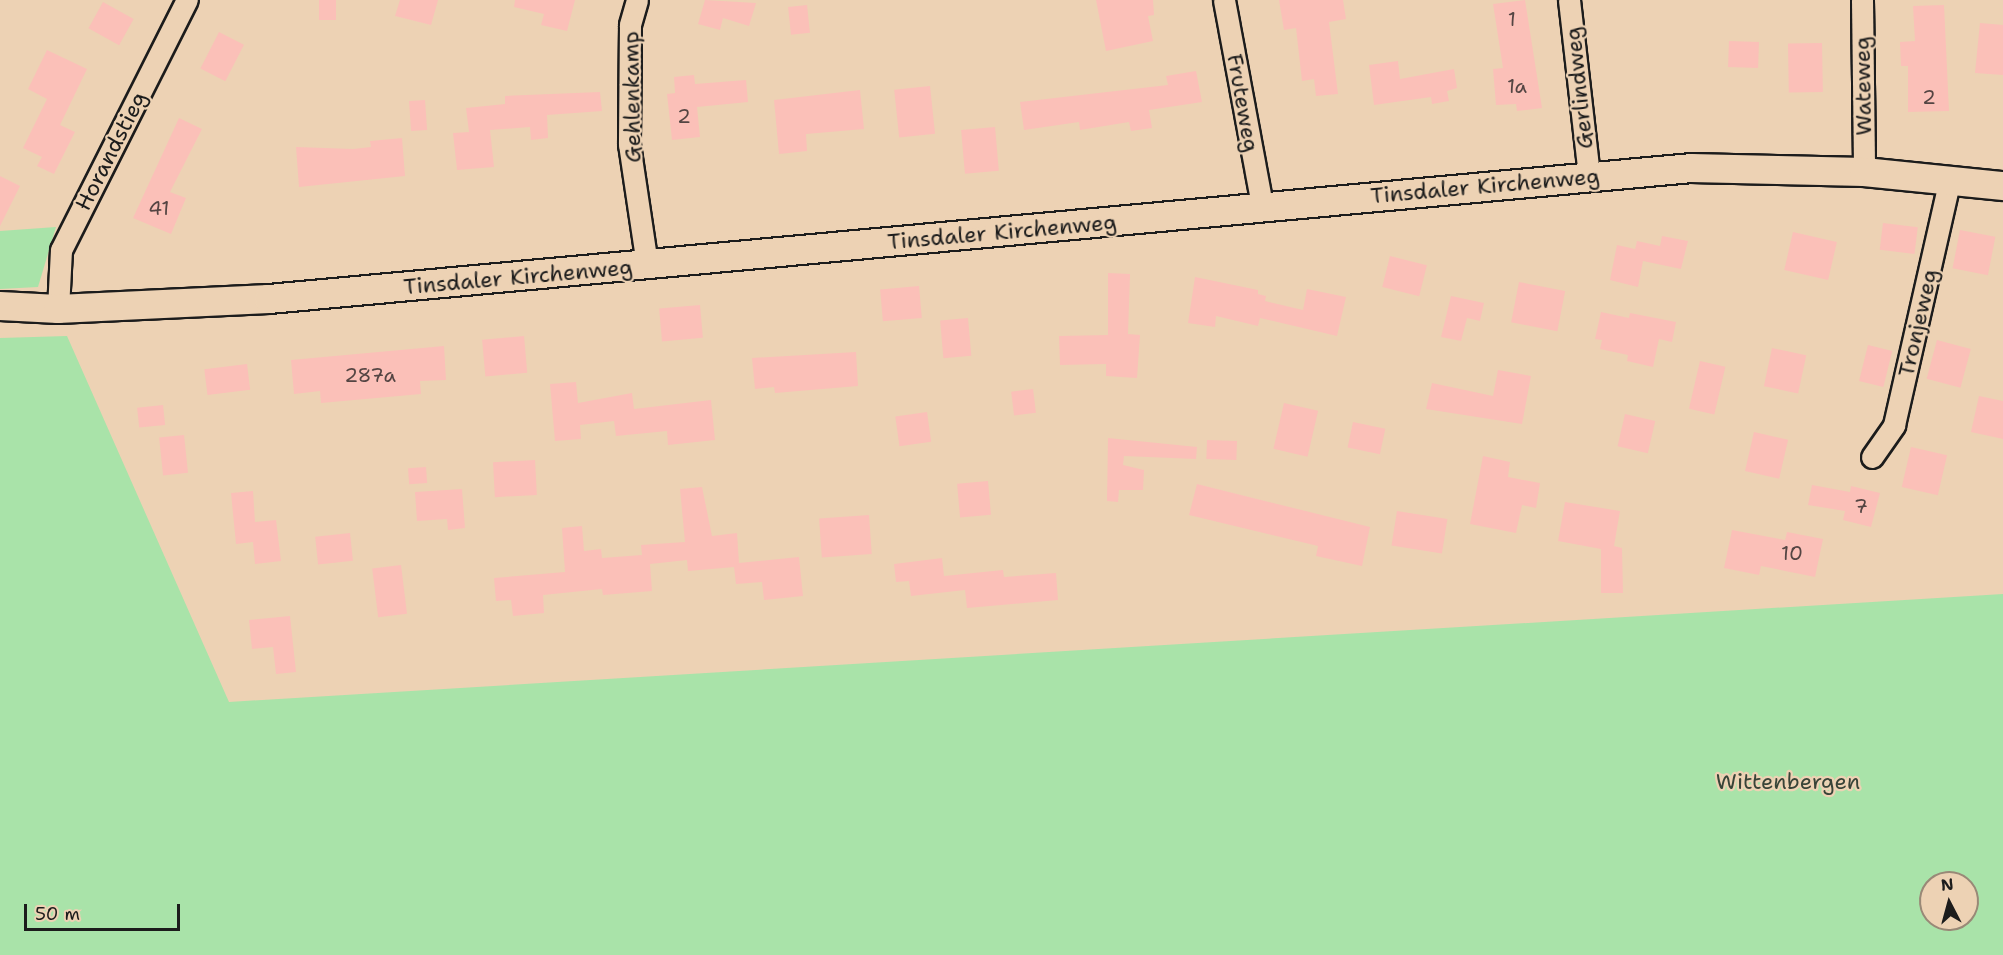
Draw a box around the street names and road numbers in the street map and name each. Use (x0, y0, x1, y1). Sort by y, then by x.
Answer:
street label: Gerlindweg (1559, 26, 1599, 150)
street label: Gehlenkamp (618, 31, 646, 163)
street label: Wateweg (1849, 36, 1877, 136)
street label: Fruteweg (1221, 52, 1265, 154)
street label: Horandstieg (70, 87, 152, 215)
street label: Tinsdaler Kirchenweg (1369, 163, 1601, 209)
street label: Tinsdaler Kirchenweg (886, 209, 1118, 255)
street label: Tinsdaler Kirchenweg (402, 254, 634, 300)
street label: Tronjeweg (1893, 266, 1943, 380)

